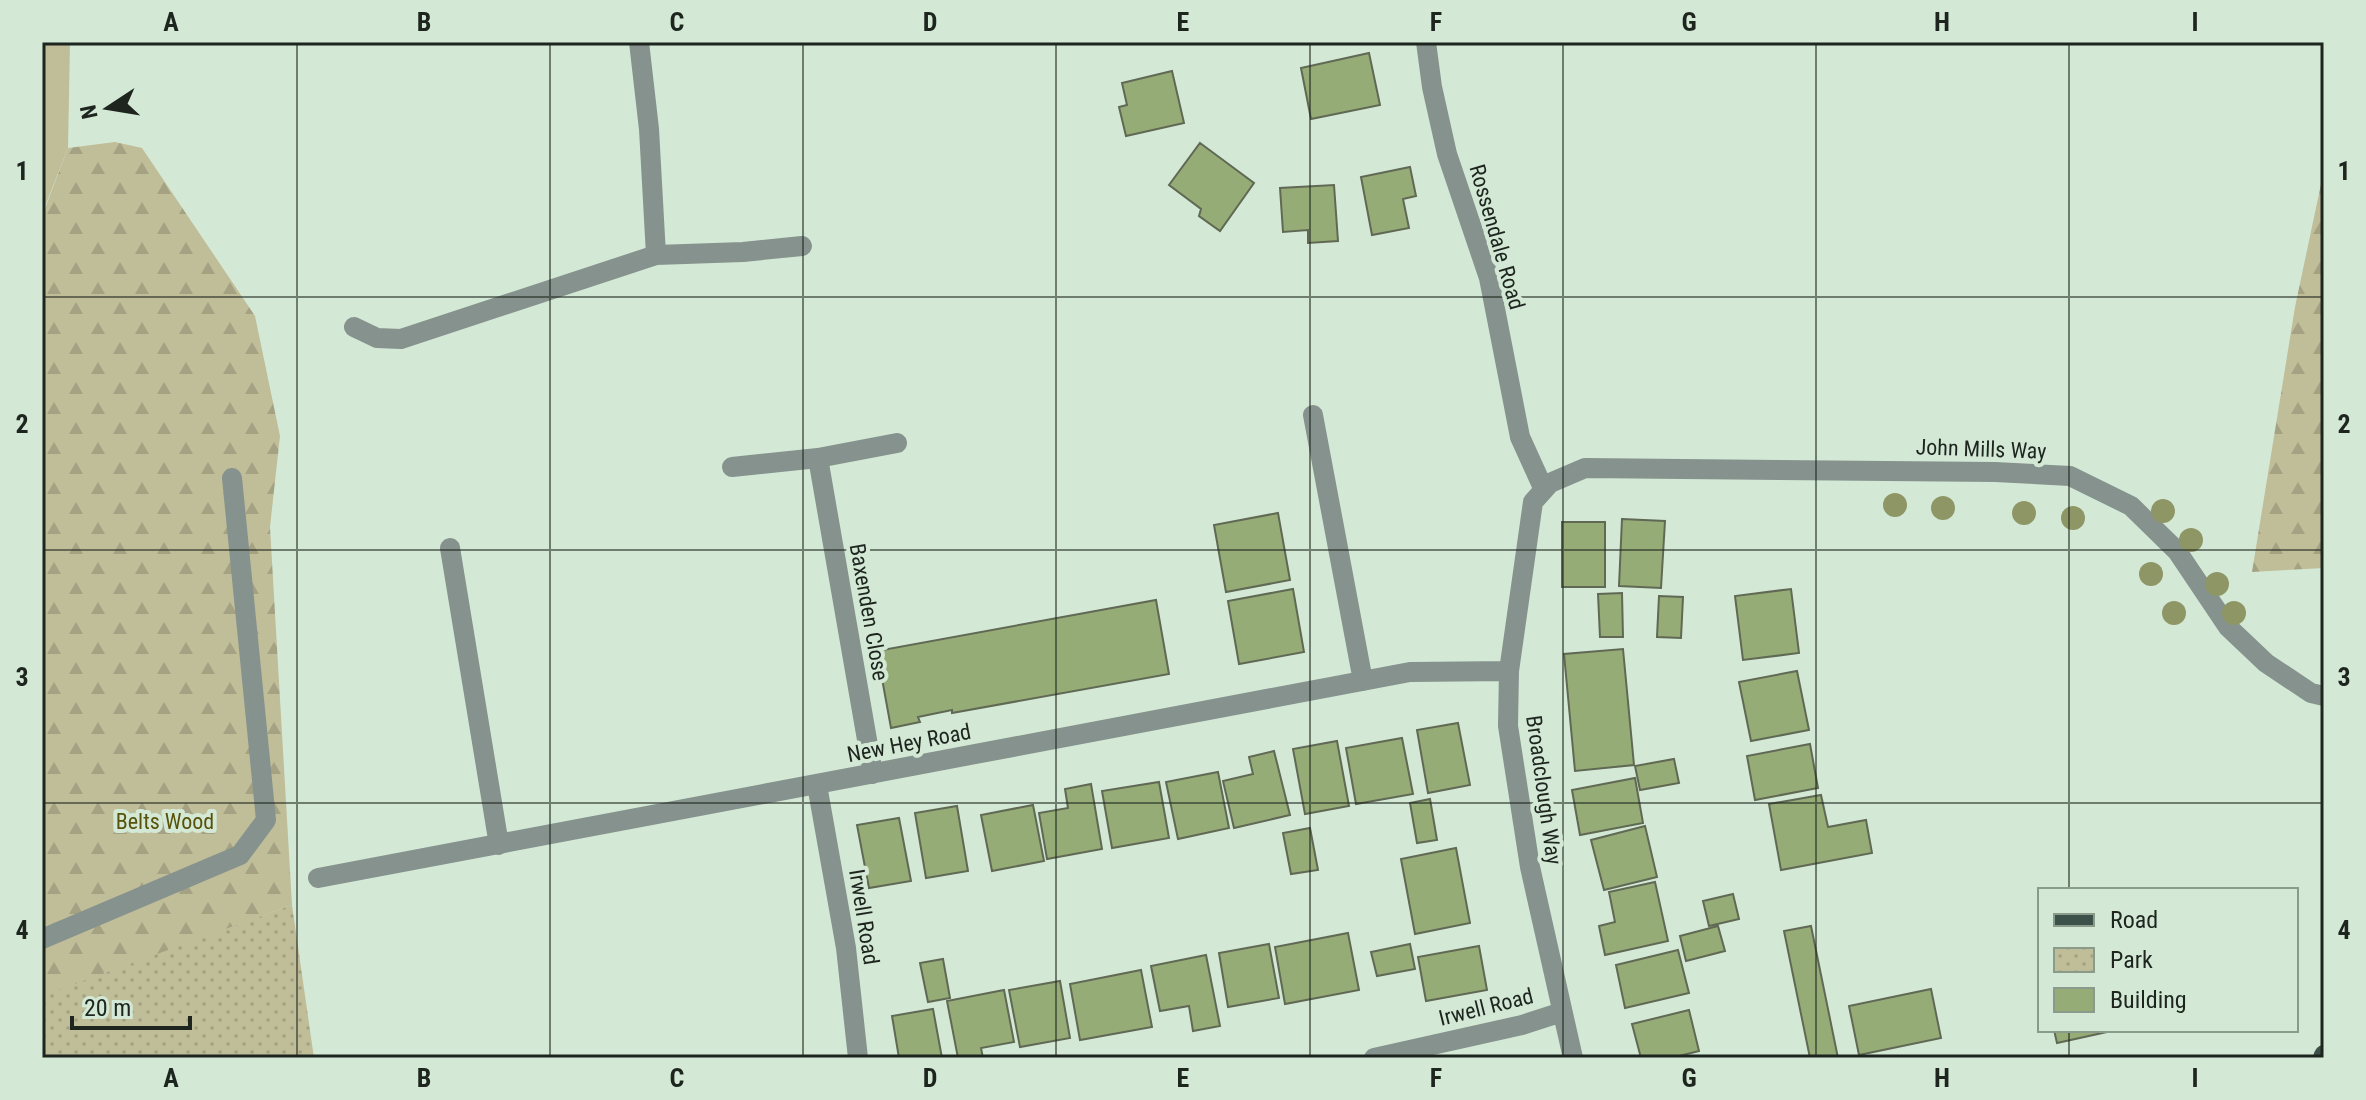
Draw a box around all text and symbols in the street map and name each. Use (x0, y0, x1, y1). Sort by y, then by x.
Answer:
text: A (163, 7, 179, 37)
text: B (417, 7, 431, 37)
text: C (670, 7, 685, 37)
text: D (923, 7, 937, 37)
text: E (1177, 7, 1190, 37)
text: F (1430, 7, 1442, 37)
text: G (1681, 7, 1697, 37)
text: H (1934, 7, 1950, 37)
text: I (2191, 7, 2199, 37)
north arrow (68, 68, 148, 148)
text: N (75, 103, 103, 121)
text: 1 (15, 156, 29, 186)
text: 1 (2337, 156, 2351, 186)
street label: Rossendale Road (1464, 162, 1530, 312)
text: 2 (15, 409, 29, 439)
text: 2 (2337, 409, 2351, 439)
street label: John Mills Way (1915, 434, 2047, 464)
street label: Baxenden Close (845, 541, 893, 683)
text: 3 (15, 662, 29, 692)
text: 3 (2337, 662, 2351, 692)
street label: Broadclough Way (1521, 714, 1567, 866)
street label: New Hey Road (845, 719, 973, 767)
park label: Belts Wood (116, 809, 214, 834)
street label: Irwell Road (844, 867, 884, 967)
legend (2038, 888, 2298, 1032)
text: Road (2110, 906, 2158, 934)
text: 4 (15, 915, 29, 945)
text: 4 (2337, 915, 2351, 945)
text: Park (2110, 946, 2153, 974)
scale bar (72, 980, 190, 1030)
street label: Irwell Road (1436, 983, 1536, 1031)
text: Building (2110, 986, 2187, 1014)
text: 20 m (84, 994, 131, 1022)
text: A (163, 1063, 179, 1093)
text: B (417, 1063, 431, 1093)
text: C (670, 1063, 685, 1093)
text: D (923, 1063, 937, 1093)
text: E (1177, 1063, 1190, 1093)
text: F (1430, 1063, 1442, 1093)
text: G (1681, 1063, 1697, 1093)
text: H (1934, 1063, 1950, 1093)
text: I (2191, 1063, 2199, 1093)

